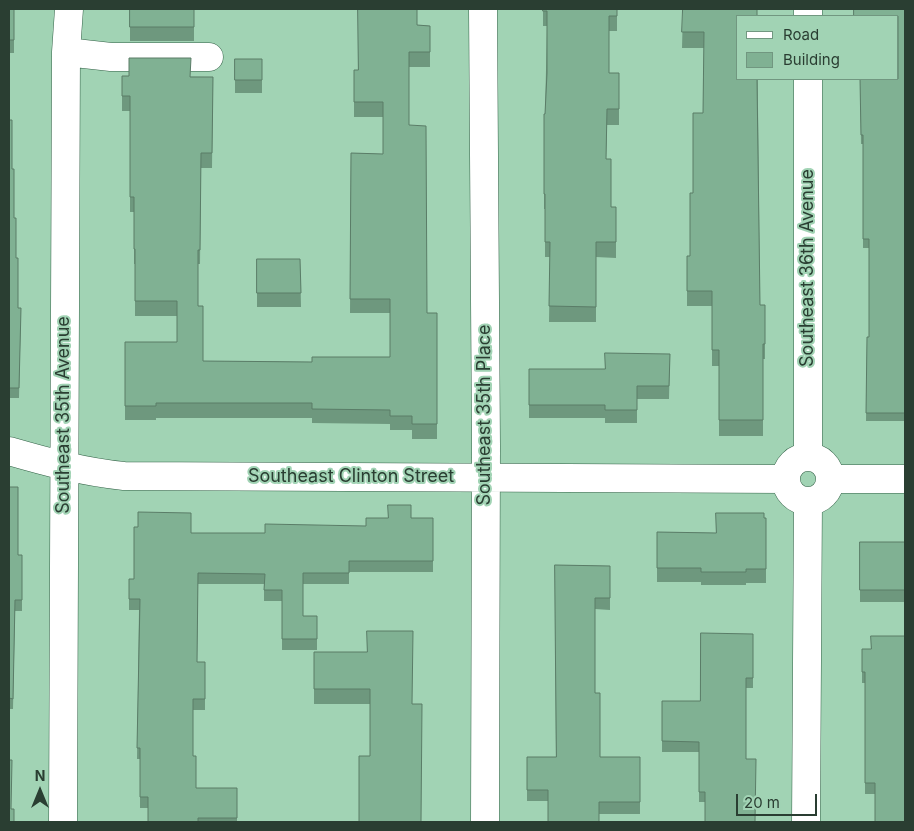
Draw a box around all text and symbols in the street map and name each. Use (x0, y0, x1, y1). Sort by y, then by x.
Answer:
legend (736, 15, 899, 80)
text: Road (783, 25, 819, 44)
text: Building (783, 50, 840, 69)
street label: Southeast 36th Avenue (797, 169, 819, 367)
street label: Southeast 35th Avenue (53, 316, 75, 514)
street label: Southeast 35th Place (474, 324, 496, 506)
street label: Southeast Clinton Street (248, 466, 454, 488)
north arrow (15, 766, 65, 816)
text: N (35, 767, 45, 784)
scale bar (739, 784, 820, 816)
text: 20 m (744, 793, 780, 812)

